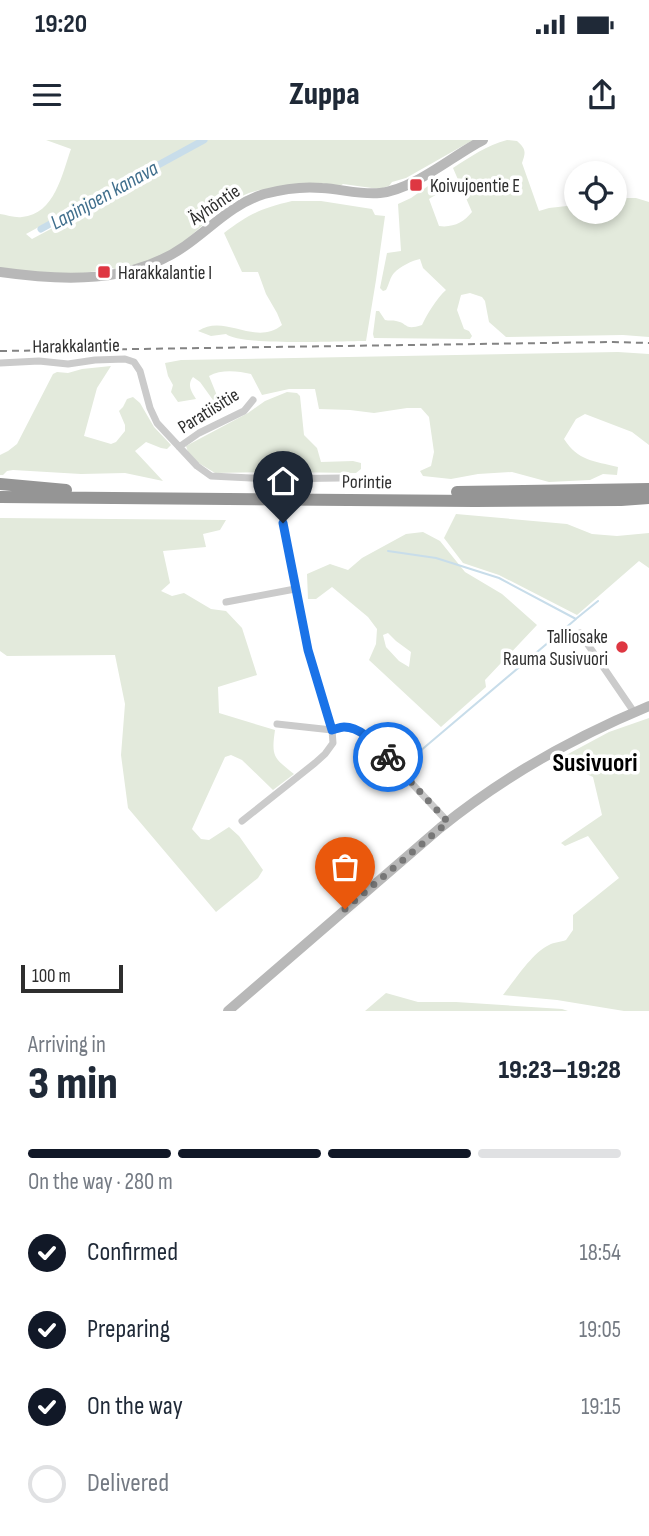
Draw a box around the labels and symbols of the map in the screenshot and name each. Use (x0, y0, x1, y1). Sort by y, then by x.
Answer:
water label: Lapinjoen kanava (46, 155, 163, 235)
place label: Koivujoentie E (430, 175, 520, 198)
marker: Koivujoentie E (408, 177, 424, 193)
street label: Äyhöntie (184, 180, 245, 231)
place label: Harakkalantie I (118, 262, 212, 285)
marker: Harakkalantie I (96, 264, 112, 280)
street label: Harakkalantie (32, 334, 120, 359)
street label: Paratiisitie (174, 384, 244, 439)
pin (253, 451, 313, 523)
street label: Porintie (342, 471, 392, 494)
place label: Talliosake Rauma Susivuori (503, 626, 608, 671)
marker: Talliosake Rauma Susivuori (614, 639, 630, 655)
courier (353, 722, 423, 792)
district label: Susivuori (552, 748, 638, 779)
pin (315, 837, 375, 909)
scale bar (21, 962, 122, 994)

